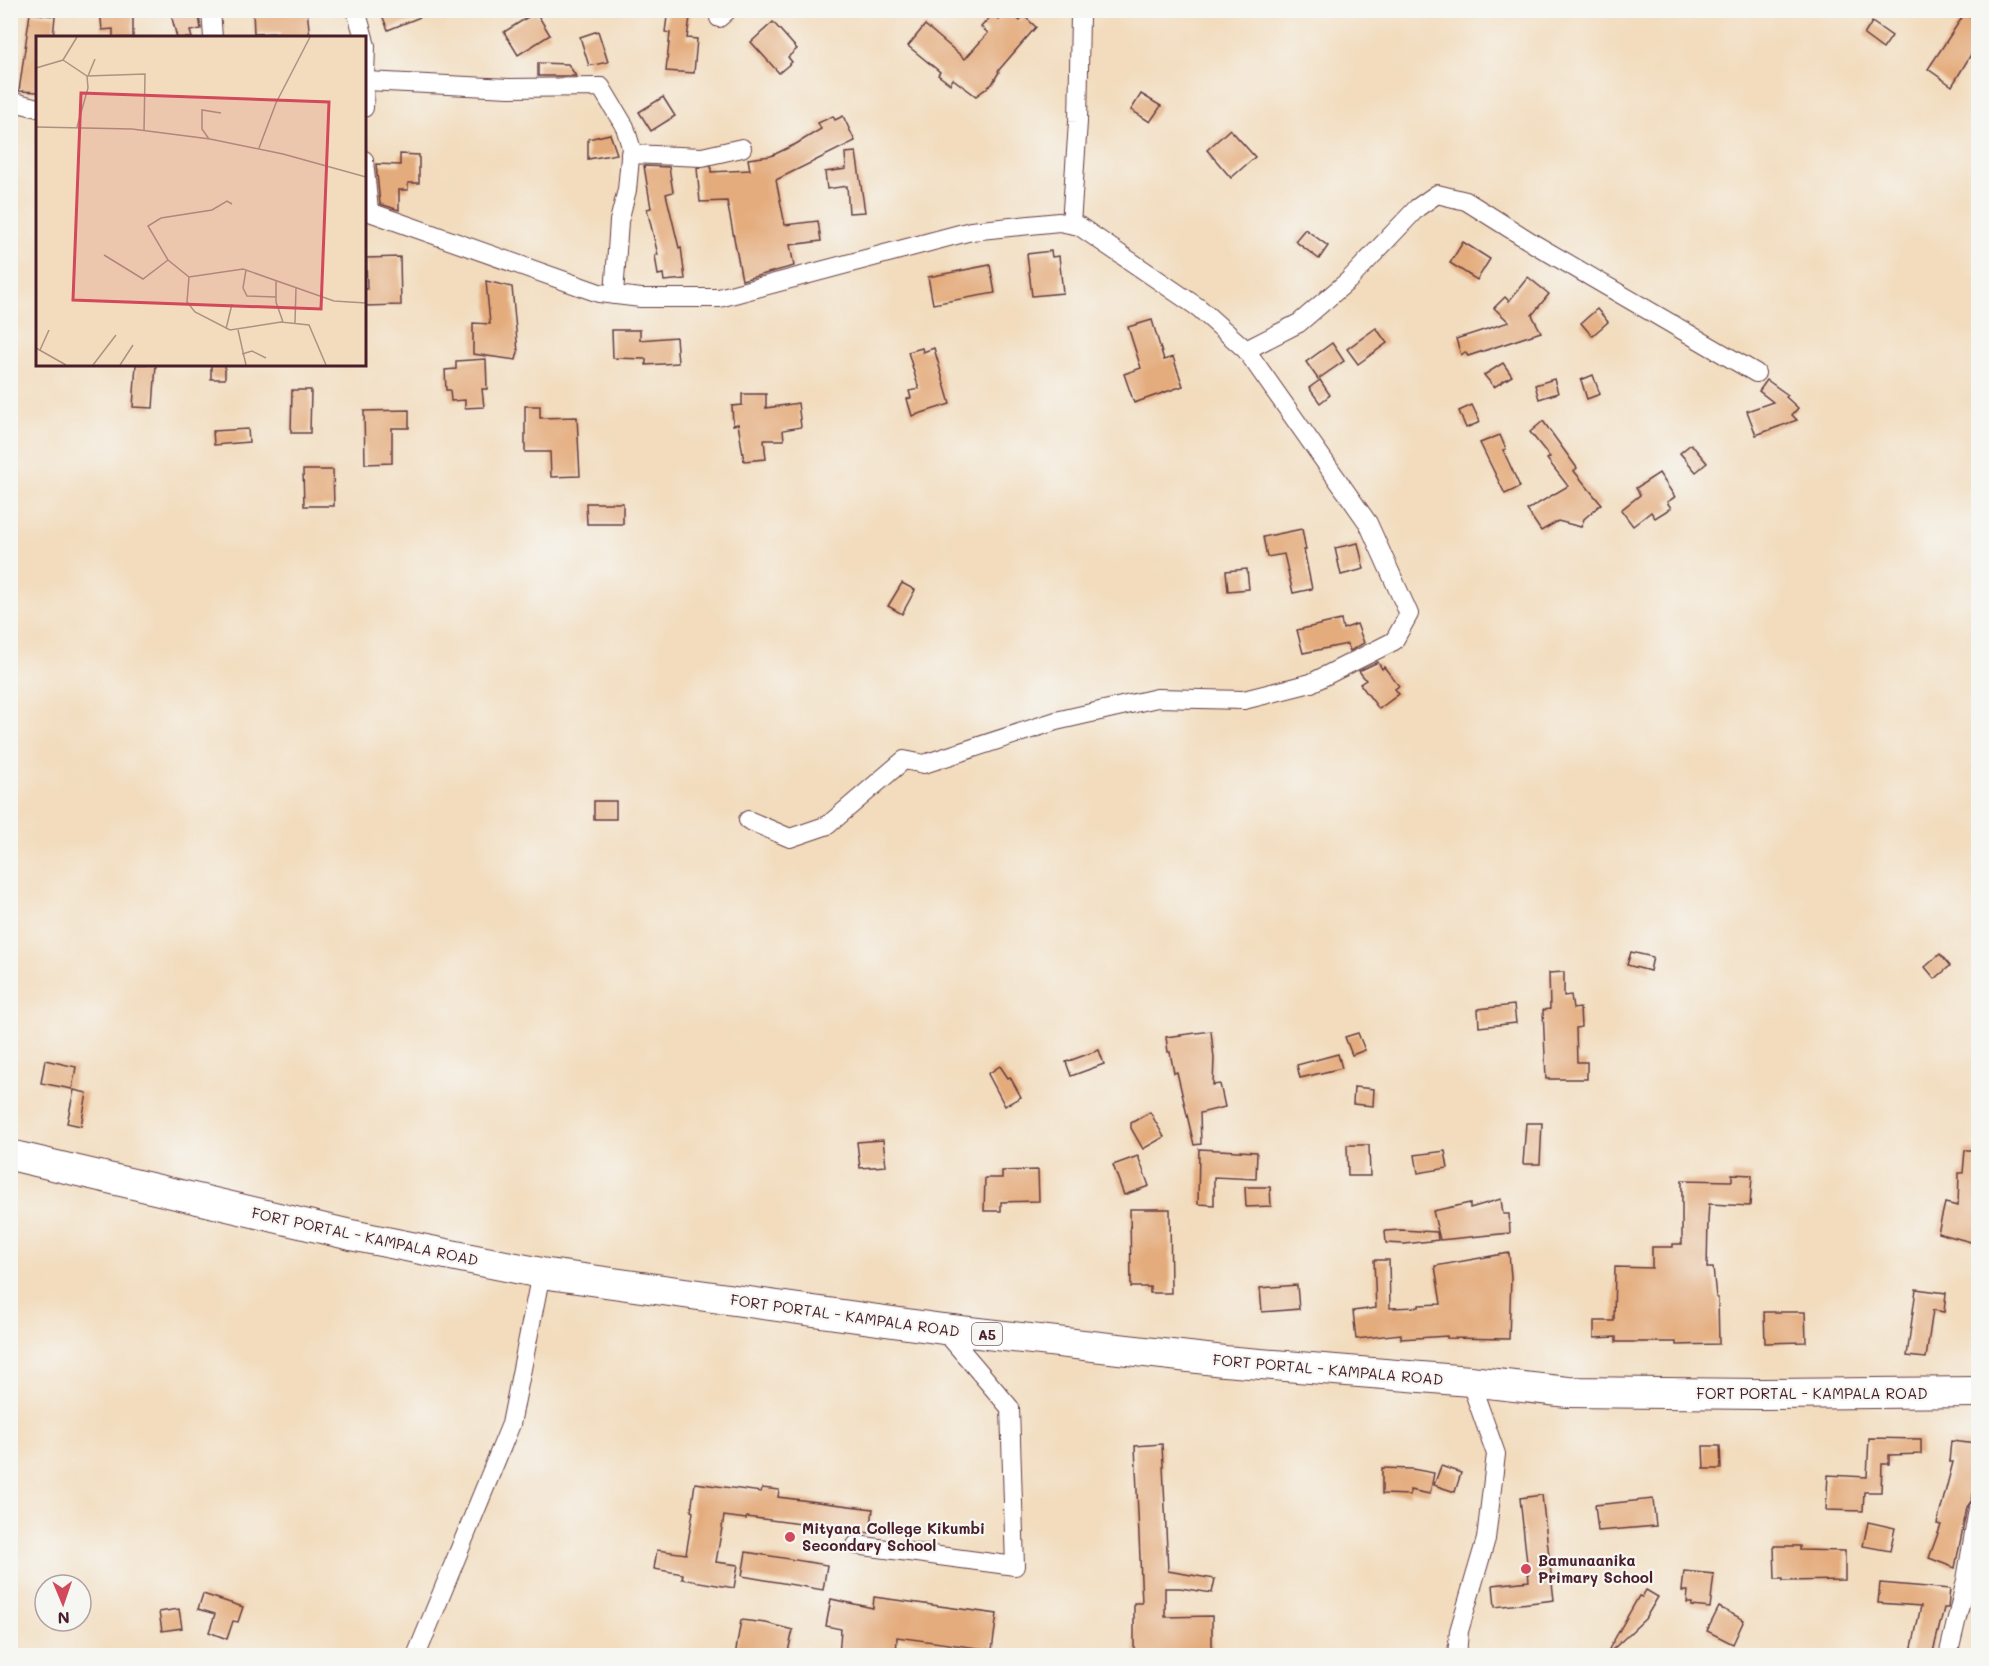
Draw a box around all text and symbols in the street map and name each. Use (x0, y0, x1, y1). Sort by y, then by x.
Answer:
inset map (36, 36, 366, 366)
street label: FORT PORTAL - KAMPALA ROAD (250, 1202, 480, 1270)
street label: FORT PORTAL - KAMPALA ROAD (729, 1289, 961, 1341)
road number: A5 (972, 1323, 1002, 1345)
street label: FORT PORTAL - KAMPALA ROAD (1212, 1349, 1444, 1389)
street label: FORT PORTAL - KAMPALA ROAD (1696, 1383, 1928, 1403)
place label: Mityana College Kikumbi Secondary School (802, 1518, 985, 1555)
marker: Mityana College Kikumbi Secondary School (783, 1530, 797, 1544)
place label: Bamunaanika Primary School (1538, 1550, 1653, 1587)
marker: Bamunaanika Primary School (1519, 1562, 1533, 1576)
north arrow (33, 1573, 93, 1633)
text: N (57, 1608, 70, 1629)

